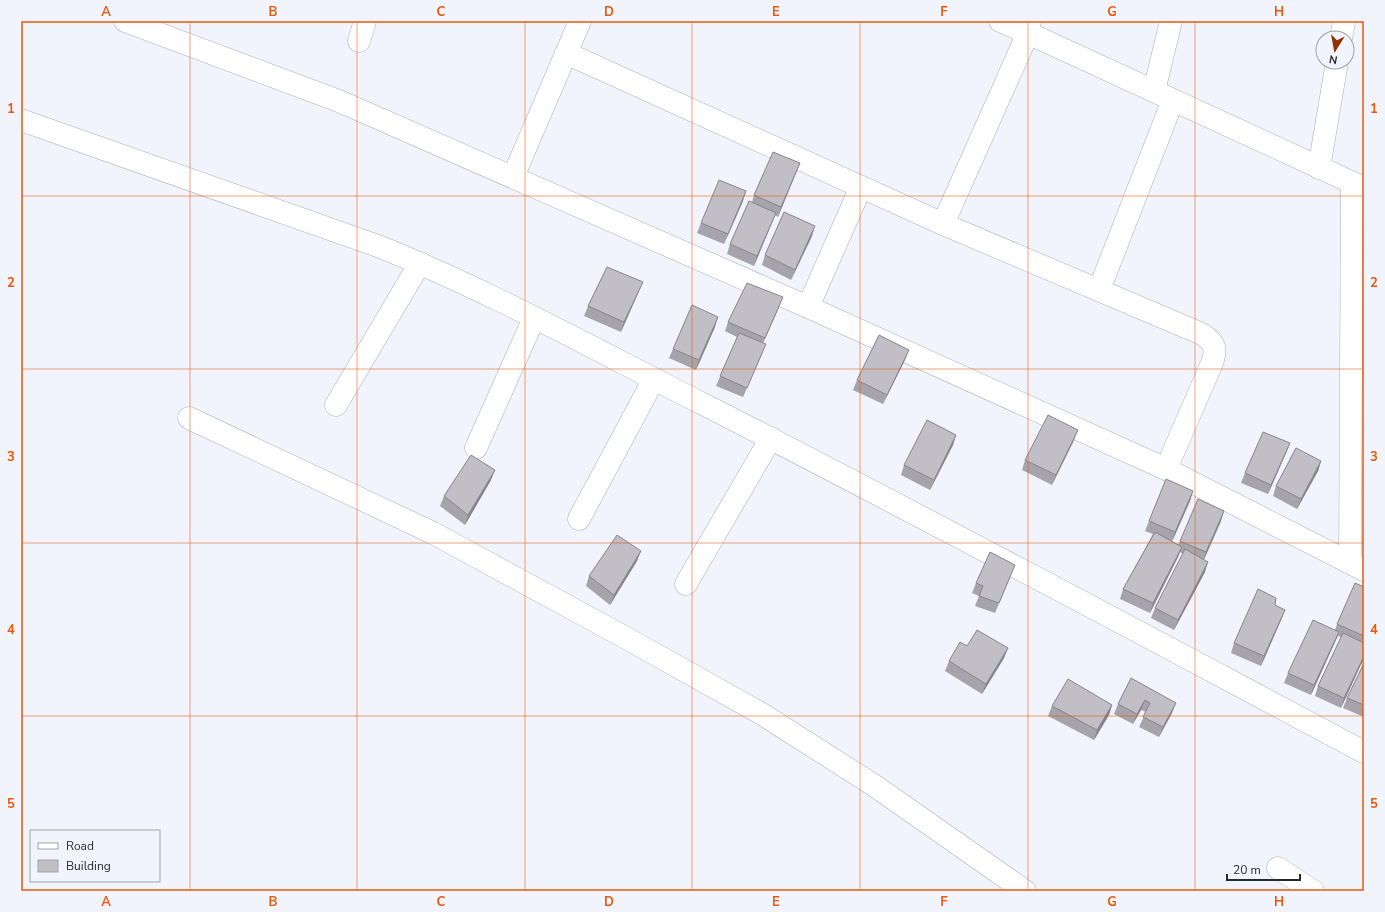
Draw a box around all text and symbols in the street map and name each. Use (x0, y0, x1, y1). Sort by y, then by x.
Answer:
text: A (101, 3, 111, 21)
text: B (269, 3, 278, 21)
text: C (437, 3, 446, 21)
text: D (604, 3, 614, 21)
text: E (772, 3, 780, 21)
text: F (940, 3, 948, 21)
text: G (1107, 3, 1117, 21)
text: H (1274, 3, 1284, 21)
north arrow (1315, 30, 1355, 70)
text: N (1328, 51, 1339, 67)
text: 1 (7, 100, 15, 118)
text: 1 (1370, 100, 1378, 118)
text: 2 (7, 274, 15, 292)
text: 2 (1370, 274, 1378, 292)
text: 3 (7, 448, 15, 466)
text: 3 (1370, 448, 1378, 466)
text: 4 (7, 621, 15, 639)
text: 4 (1370, 621, 1378, 639)
text: 5 (7, 795, 15, 813)
text: 5 (1370, 795, 1378, 813)
legend (30, 830, 160, 882)
text: Road (66, 838, 94, 854)
scale bar (1227, 856, 1300, 882)
text: Building (66, 858, 111, 874)
text: 20 m (1233, 862, 1261, 878)
text: A (101, 893, 111, 911)
text: B (269, 893, 278, 911)
text: C (437, 893, 446, 911)
text: D (604, 893, 614, 911)
text: E (772, 893, 780, 911)
text: F (940, 893, 948, 911)
text: G (1107, 893, 1117, 911)
text: H (1274, 893, 1284, 911)

